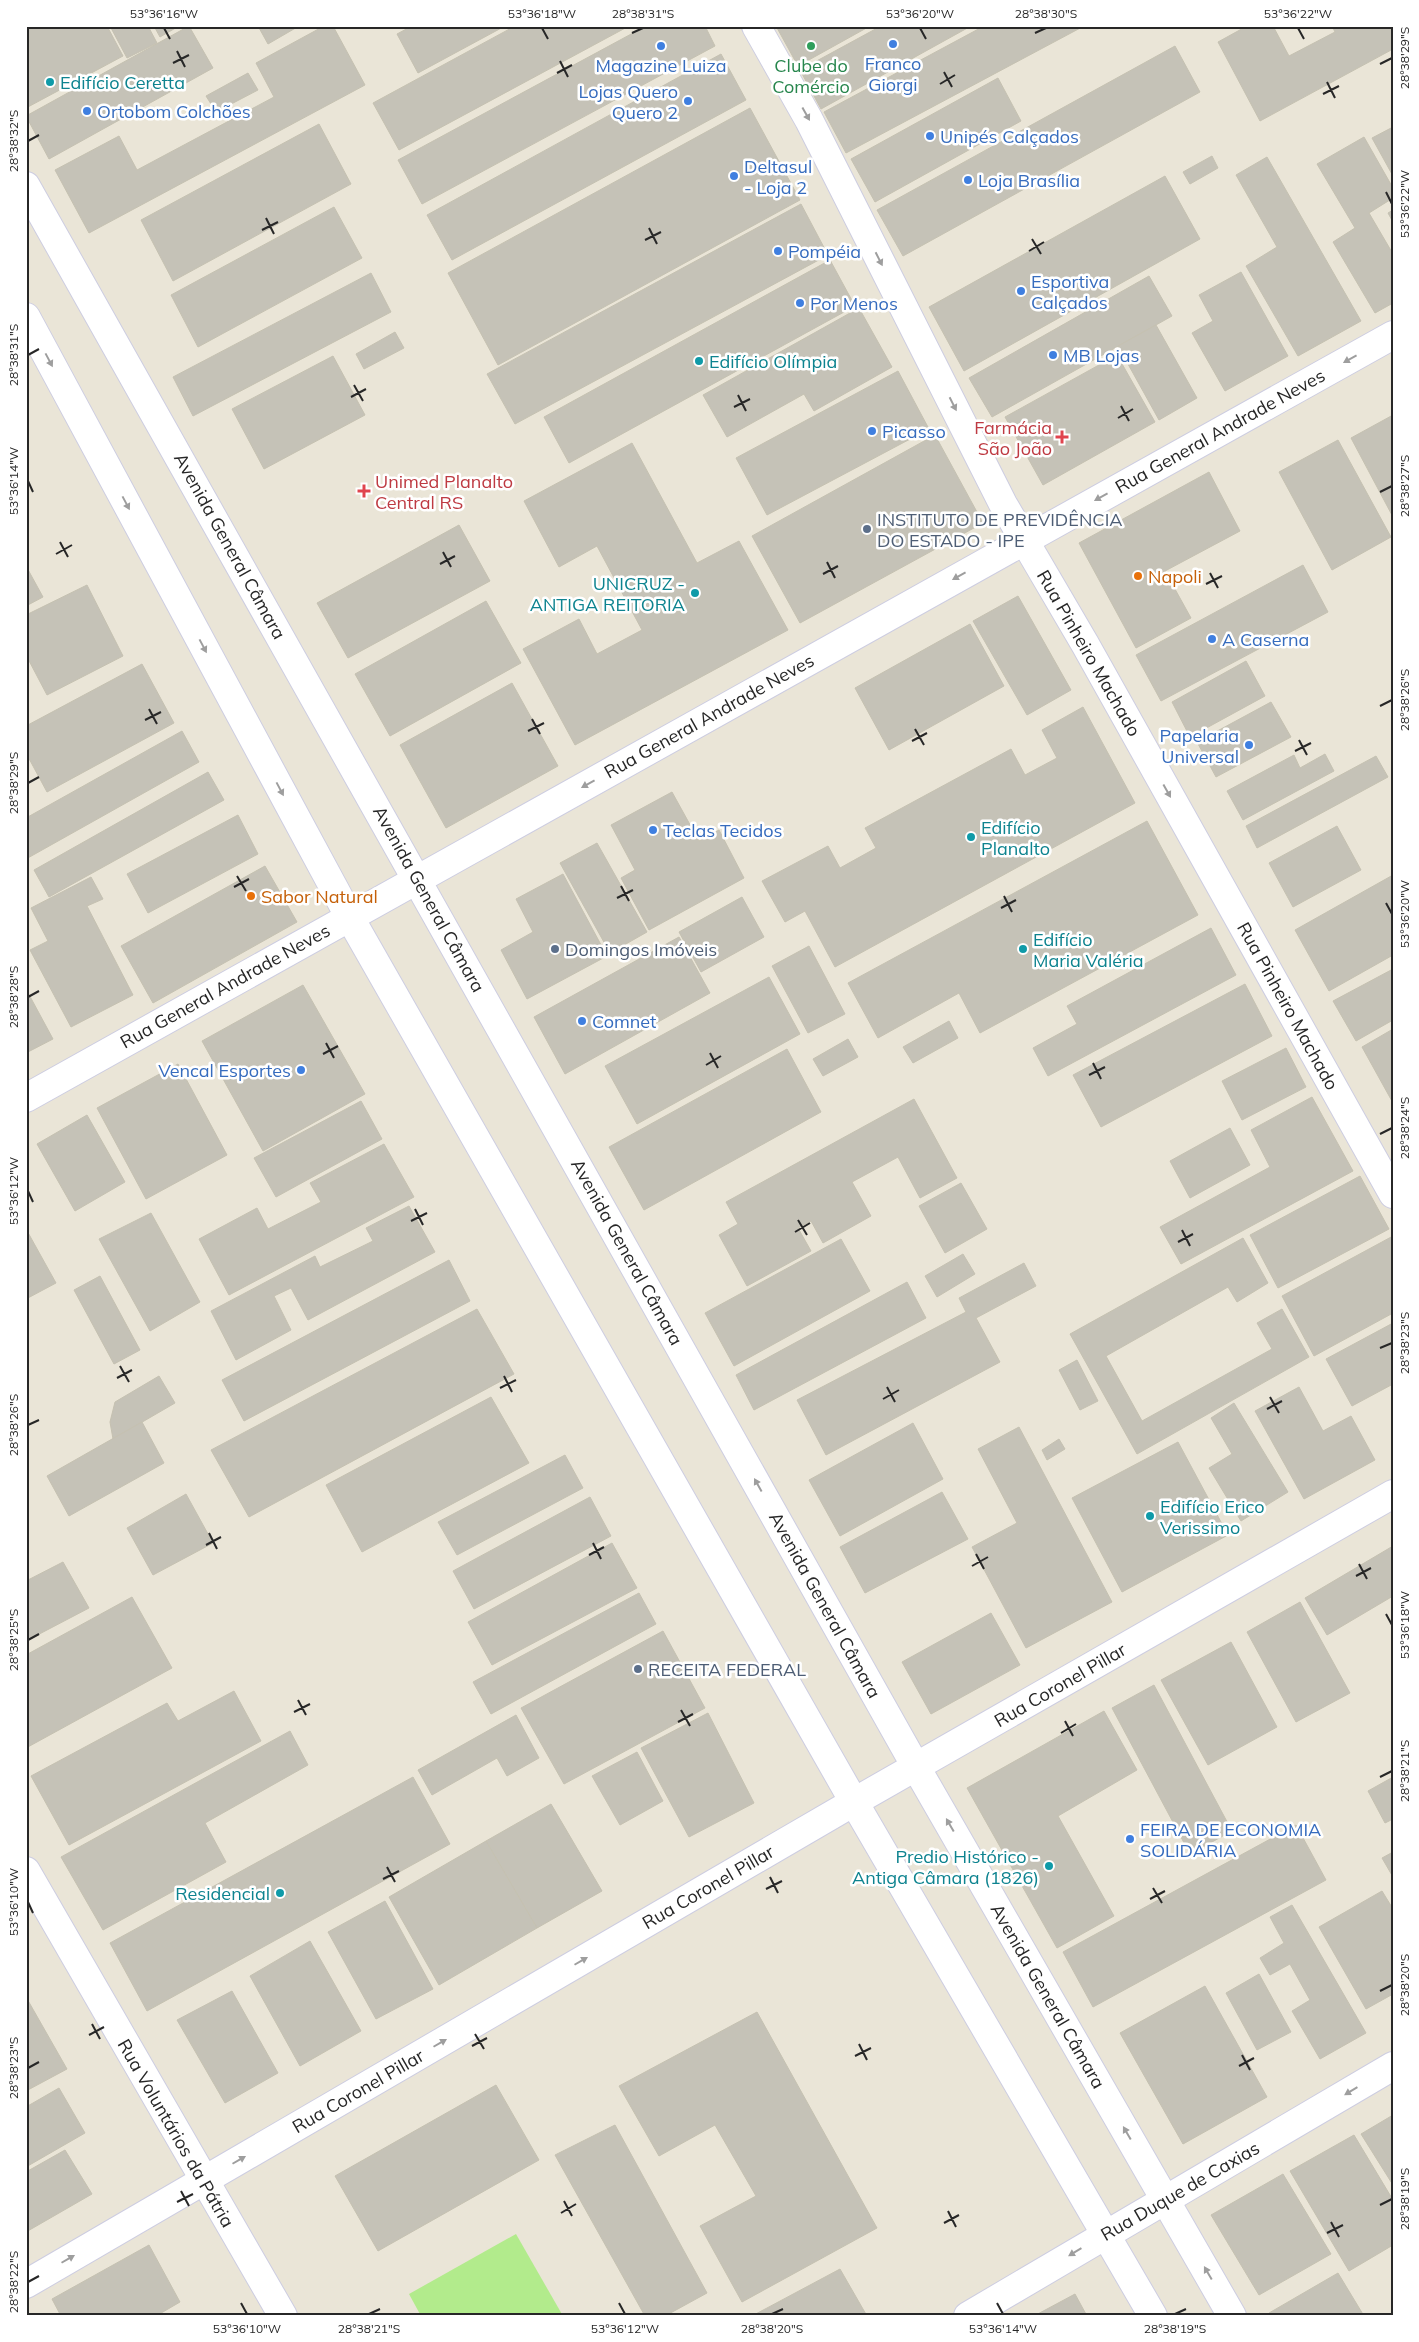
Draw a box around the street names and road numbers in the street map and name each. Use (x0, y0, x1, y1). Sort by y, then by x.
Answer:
street label: Rua General Andrade Neves (1111, 364, 1329, 498)
street label: Avenida General Câmara (169, 449, 291, 643)
street label: Rua Pinheiro Machado (1032, 566, 1146, 740)
street label: Rua General Andrade Neves (600, 649, 818, 783)
street label: Avenida General Câmara (368, 802, 490, 996)
street label: Rua Pinheiro Machado (1232, 918, 1344, 1094)
street label: Rua General Andrade Neves (116, 919, 334, 1053)
street label: Avenida General Câmara (566, 1155, 688, 1349)
street label: Avenida General Câmara (764, 1508, 886, 1702)
street label: Rua Coronel Pillar (990, 1638, 1130, 1732)
street label: Rua Coronel Pillar (638, 1840, 778, 1934)
street label: Avenida General Câmara (986, 1900, 1110, 2092)
street label: Rua Voluntários da Pátria (113, 2035, 239, 2231)
street label: Rua Coronel Pillar (288, 2044, 428, 2138)
street label: Rua Duque de Caxias (1096, 2136, 1264, 2246)

